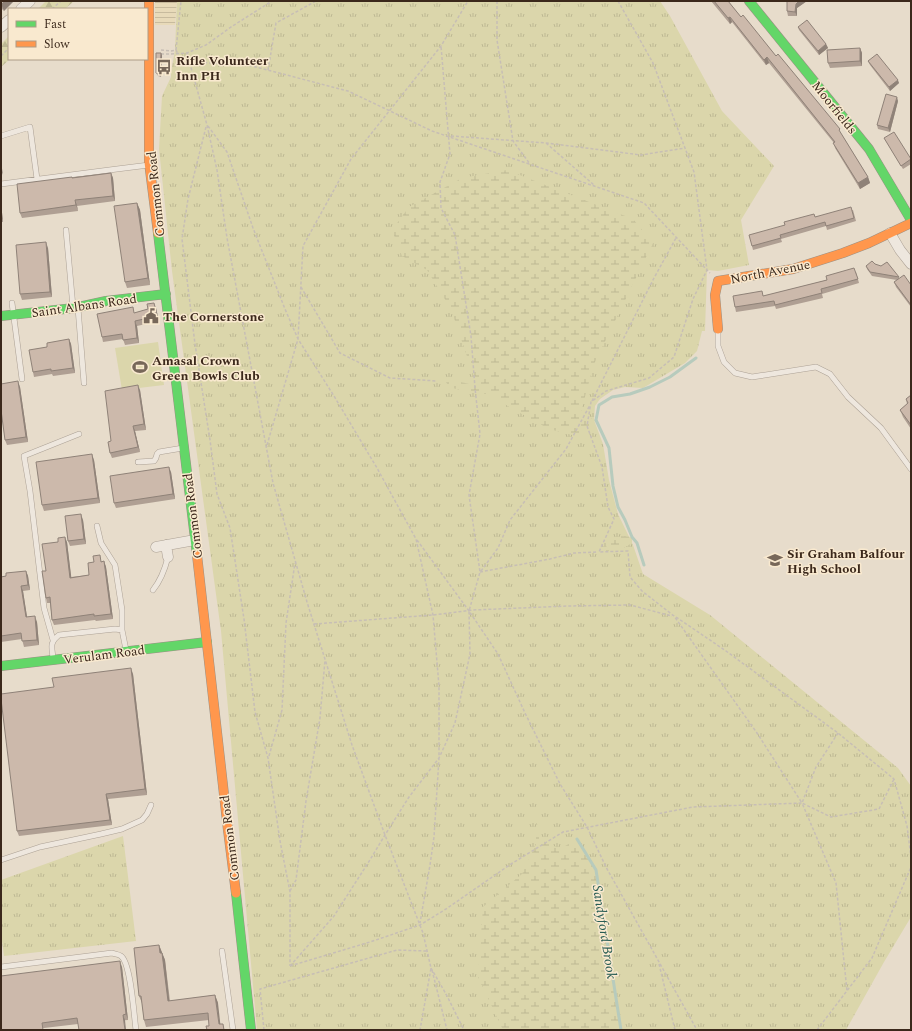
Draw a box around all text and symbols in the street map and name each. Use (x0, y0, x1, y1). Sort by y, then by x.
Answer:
legend (8, 8, 148, 60)
text: Fast (44, 15, 66, 34)
text: Slow (44, 35, 70, 54)
place label: Rifle Volunteer Inn PH (176, 51, 269, 86)
bus stop icon: Rifle Volunteer Inn PH (155, 58, 173, 76)
street label: Moorfields (807, 77, 862, 139)
street label: Common Road (142, 150, 170, 238)
street label: North Avenue (729, 254, 812, 290)
street label: Saint Albans Road (30, 289, 138, 323)
public building icon: The Cornerstone (142, 307, 160, 325)
place label: The Cornerstone (163, 307, 264, 327)
place label: Amasal Crown Green Bowls Club (152, 351, 260, 386)
sports icon: Amasal Crown Green Bowls Club (131, 358, 149, 376)
street label: Common Road (178, 472, 208, 560)
place label: Sir Graham Balfour High School (787, 544, 905, 579)
school or university icon: Sir Graham Balfour High School (766, 551, 784, 569)
street label: Verulam Road (62, 640, 146, 670)
street label: Common Road (215, 794, 245, 882)
water label: Sandyford Brook (587, 883, 622, 981)

